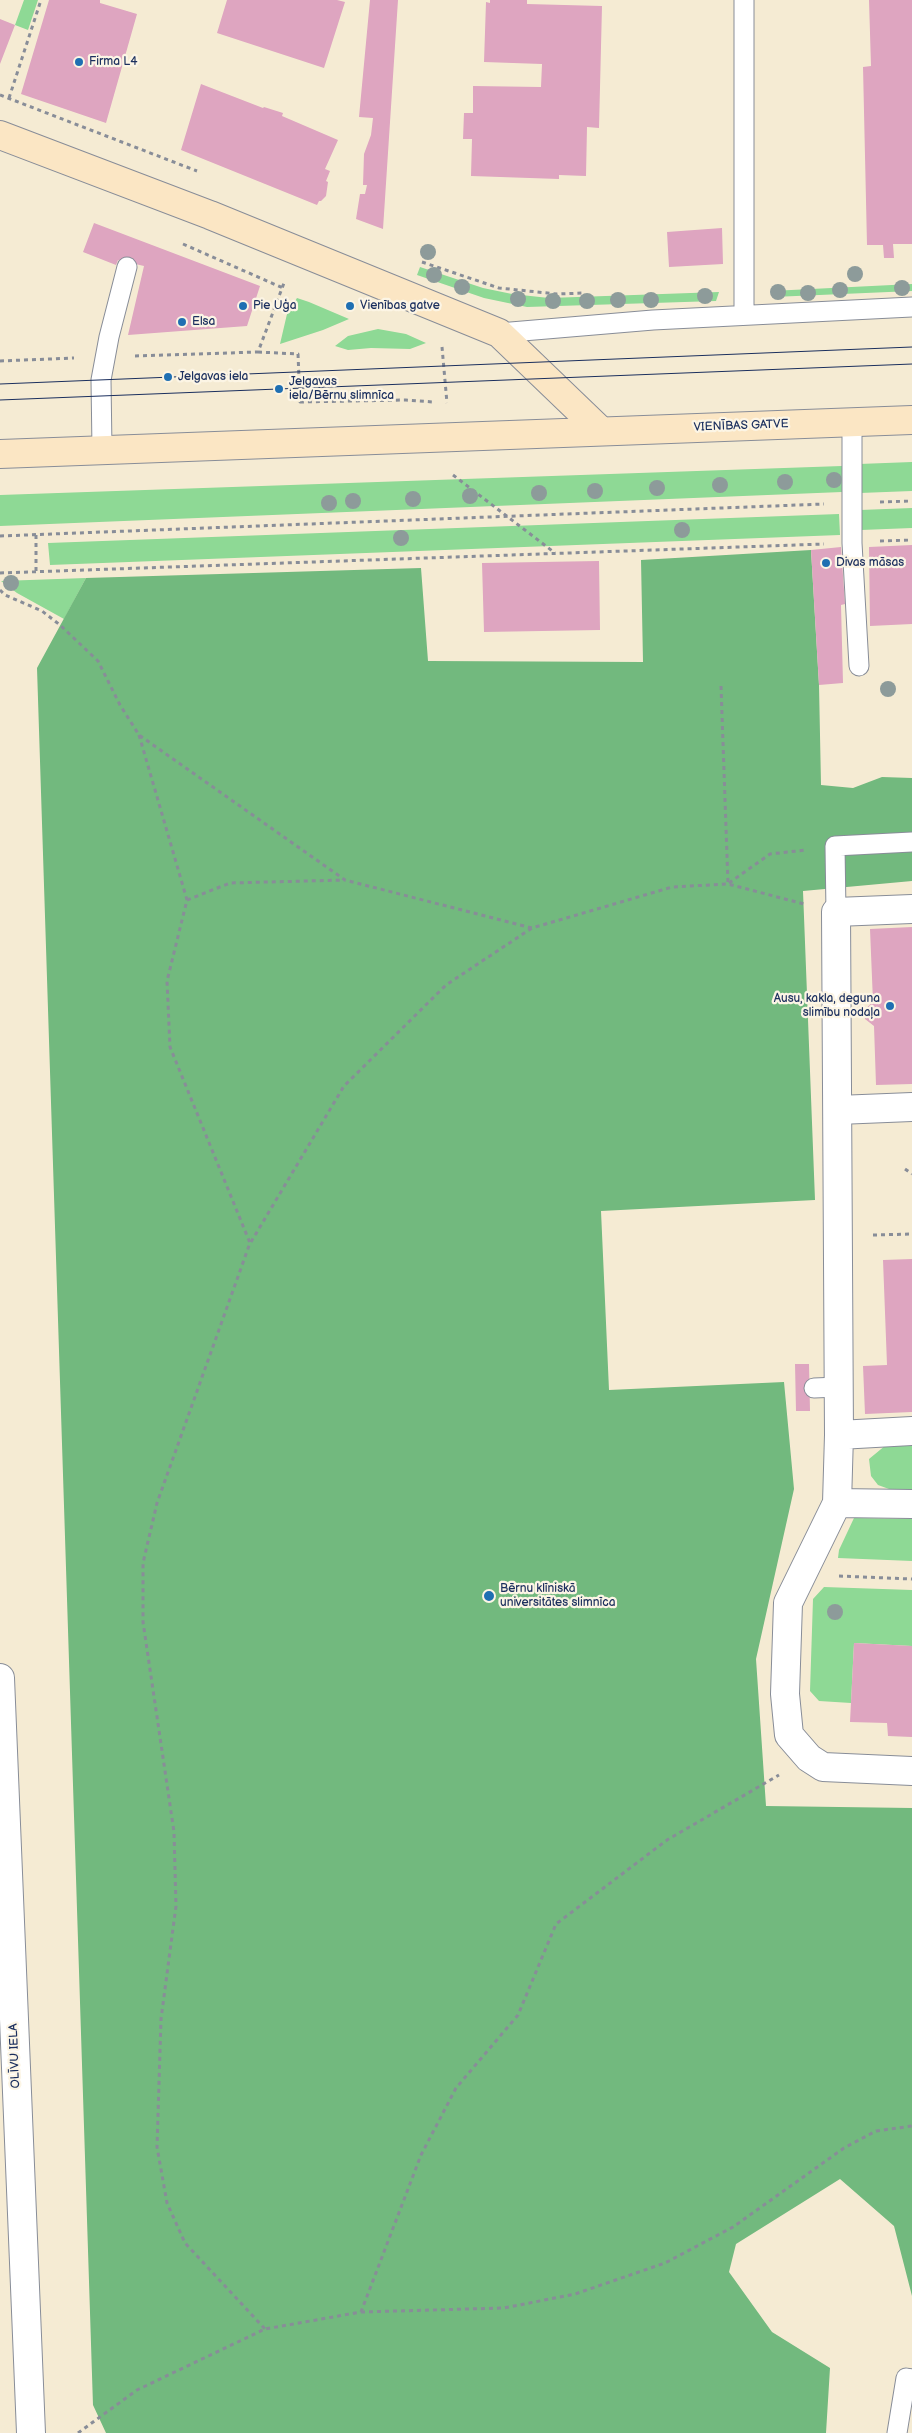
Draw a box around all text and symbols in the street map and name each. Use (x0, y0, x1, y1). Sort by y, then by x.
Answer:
place label: Firma L4 (89, 55, 137, 69)
marker: Firma L4 (73, 56, 85, 68)
place label: Pie Uģa (253, 299, 296, 313)
place label: Vienības gatve (360, 299, 440, 313)
marker: Pie Uģa (237, 300, 249, 312)
marker: Vienības gatve (344, 300, 356, 312)
place label: Elsa (192, 315, 215, 329)
marker: Elsa (176, 316, 188, 328)
place label: Jelgavas iela (178, 370, 248, 384)
marker: Jelgavas iela (162, 371, 174, 383)
place label: Jelgavas iela/Bērnu slimnīca (289, 375, 394, 403)
marker: Jelgavas iela/Bērnu slimnīca (273, 383, 285, 395)
street label: VIENĪBAS GATVE (693, 417, 789, 435)
place label: Divas māsas (836, 556, 904, 570)
marker: Divas māsas (820, 557, 832, 569)
place label: Ausu, kakla, deguna slimību nodaļa (774, 992, 880, 1020)
marker: Ausu, kakla, deguna slimību nodaļa (884, 1000, 896, 1012)
place label: Bērnu klīniskā universitātes slimnīca (500, 1582, 615, 1610)
marker: Bērnu klīniskā universitātes slimnīca (482, 1589, 496, 1603)
street label: OLĪVU IELA (7, 2023, 23, 2089)

